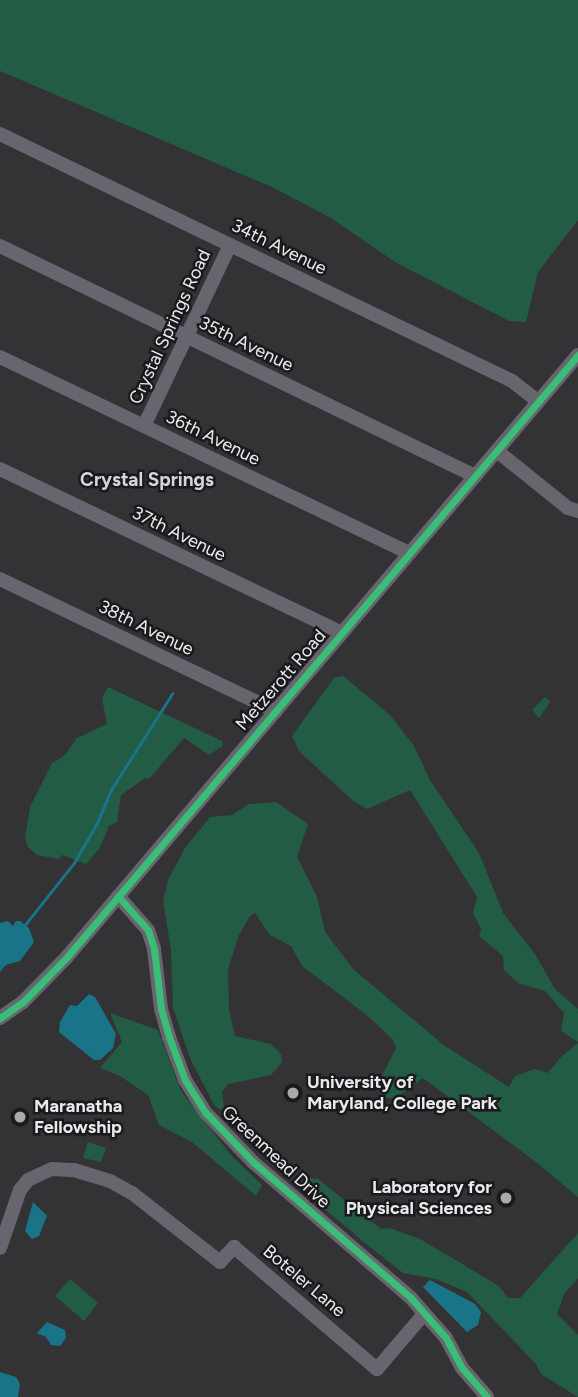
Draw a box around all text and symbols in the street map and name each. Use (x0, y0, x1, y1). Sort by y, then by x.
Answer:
street label: 34th Avenue (228, 215, 330, 279)
street label: Crystal Springs Road (125, 246, 215, 408)
street label: 35th Avenue (195, 312, 297, 376)
street label: 36th Avenue (162, 406, 264, 470)
district label: Crystal Springs (80, 469, 214, 491)
street label: 37th Avenue (129, 502, 229, 566)
street label: 38th Avenue (95, 596, 197, 660)
street label: Metzerott Road (231, 625, 331, 735)
place label: University of Maryland, College Park (307, 1072, 497, 1114)
marker: University of Maryland, College Park (285, 1085, 301, 1101)
place label: Maranatha Fellowship (34, 1096, 122, 1138)
street label: Greenmead Drive (217, 1101, 335, 1213)
marker: Maranatha Fellowship (12, 1109, 28, 1125)
place label: Laboratory for Physical Sciences (346, 1177, 492, 1220)
marker: Laboratory for Physical Sciences (498, 1190, 514, 1206)
street label: Boteler Lane (258, 1240, 350, 1322)

